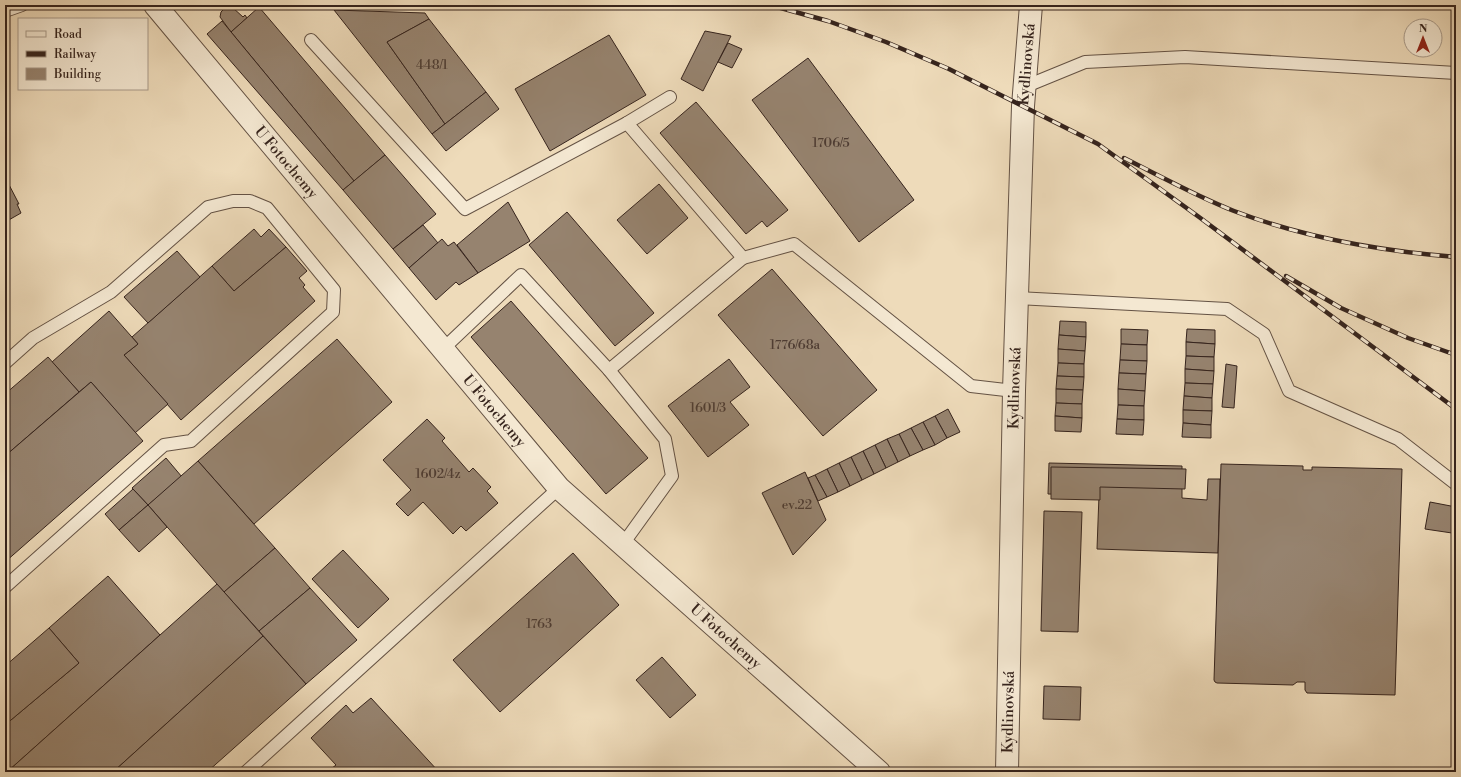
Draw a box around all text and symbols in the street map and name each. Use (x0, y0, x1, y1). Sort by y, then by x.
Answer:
legend (18, 18, 148, 90)
north arrow (1403, 18, 1443, 58)
street label: Kydlinovská (1014, 22, 1039, 106)
text: N (1419, 22, 1428, 36)
text: Road (54, 27, 82, 42)
text: Railway (54, 47, 96, 62)
house number: 448/1 (416, 57, 448, 73)
text: Building (53, 67, 102, 82)
street label: U Fotochemy (251, 122, 323, 203)
house number: 1706/5 (812, 135, 850, 151)
house number: 1776/68a (770, 337, 821, 353)
street label: Kydlinovská (1004, 346, 1025, 429)
street label: U Fotochemy (459, 370, 531, 452)
house number: 1601/3 (690, 400, 726, 416)
house number: 1602/4z (415, 466, 461, 482)
house number: ev.22 (782, 497, 812, 513)
street label: U Fotochemy (686, 600, 766, 673)
house number: 1763 (526, 616, 552, 632)
street label: Kydlinovská (998, 670, 1018, 753)

